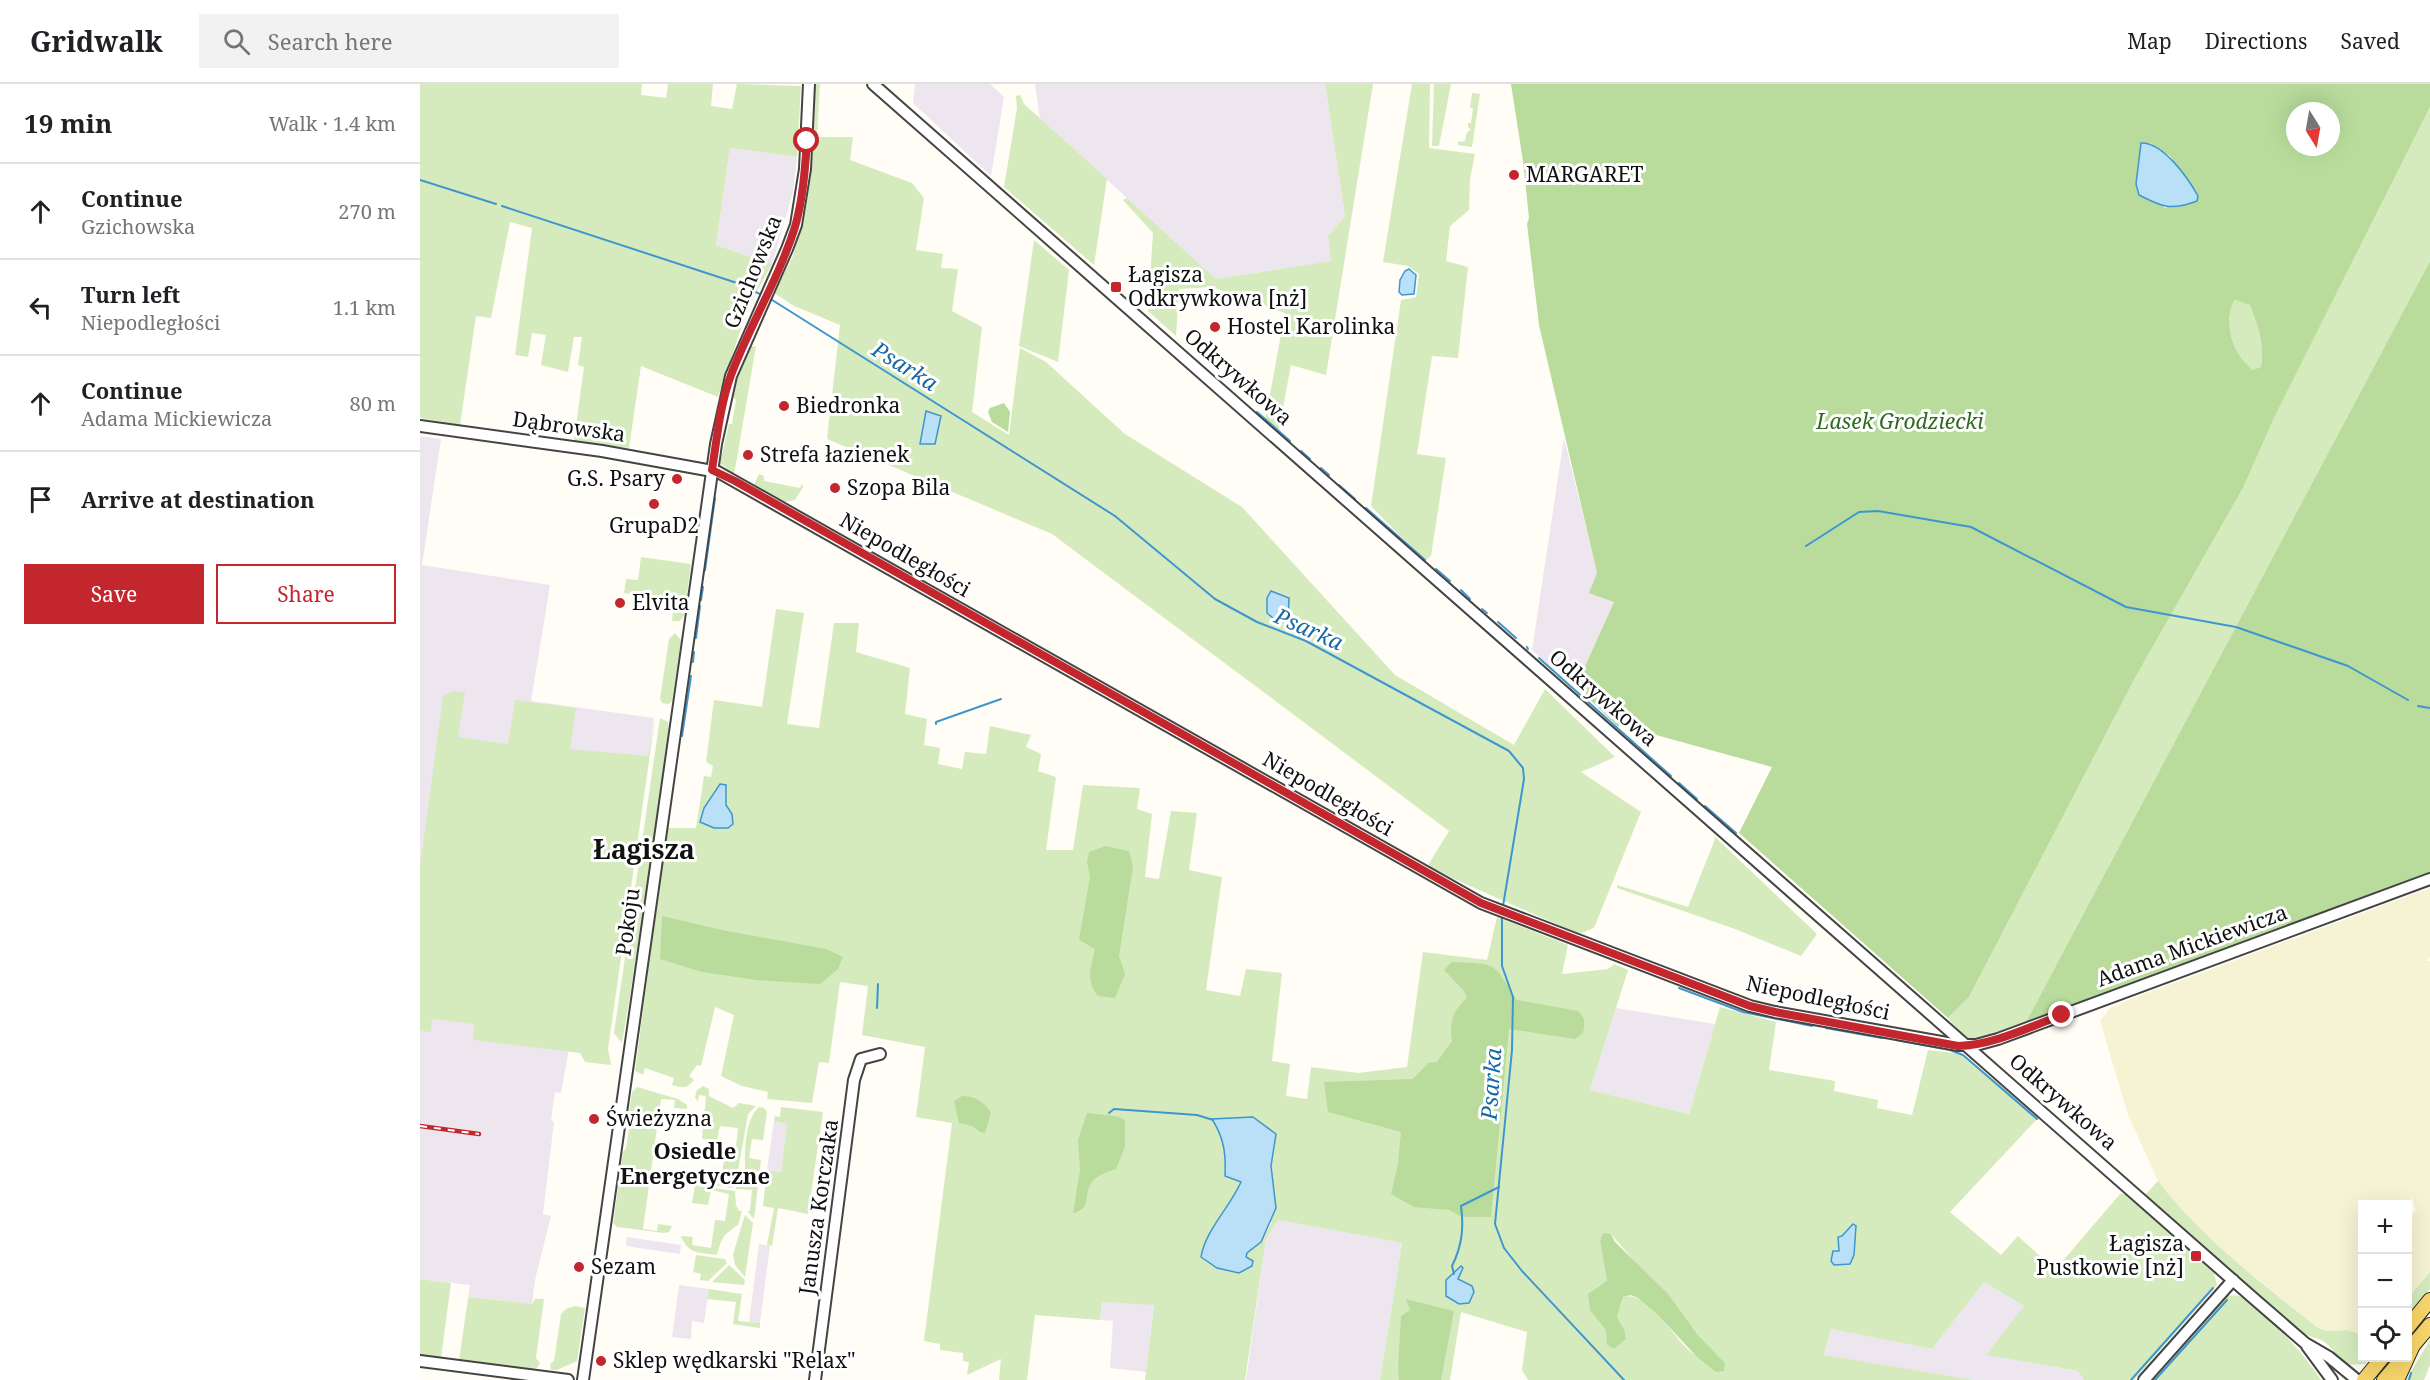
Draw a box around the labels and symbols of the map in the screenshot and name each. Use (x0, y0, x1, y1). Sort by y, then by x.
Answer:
north arrow (2286, 102, 2340, 156)
route start (793, 127, 819, 153)
place label: MARGARET (1526, 160, 1644, 188)
marker: MARGARET (1507, 168, 1521, 182)
street label: Gzichowska (717, 211, 788, 332)
place label: Łagisza Odkrywkowa [nż] (1128, 260, 1307, 312)
marker: Łagisza Odkrywkowa [nż] (1109, 280, 1123, 294)
place label: Hostel Karolinka (1227, 312, 1395, 340)
marker: Hostel Karolinka (1208, 320, 1222, 334)
street label: Odkrywkowa (1179, 322, 1299, 431)
water label: Psarka (866, 333, 944, 397)
place label: Biedronka (796, 391, 900, 419)
marker: Biedronka (777, 399, 791, 413)
street label: Dąbrowska (511, 404, 627, 448)
park label: Lasek Grodziecki (1815, 407, 1984, 435)
place label: Strefa łazienek (760, 440, 910, 468)
marker: Strefa łazienek (741, 448, 755, 462)
place label: G.S. Psary (567, 464, 665, 492)
marker: G.S. Psary (670, 472, 684, 486)
place label: Szopa Bila (847, 473, 950, 501)
marker: Szopa Bila (828, 481, 842, 495)
marker: GrupaD2 (647, 497, 661, 511)
street label: Niepodległości (835, 505, 976, 603)
place label: GrupaD2 (609, 511, 699, 539)
place label: Elvita (632, 588, 690, 616)
marker: Elvita (613, 596, 627, 610)
water label: Psarka (1269, 599, 1349, 657)
street label: Odkrywkowa (1544, 643, 1664, 752)
street label: Niepodległości (1258, 744, 1399, 842)
district label: Łagisza (593, 830, 695, 867)
street label: Pokoju (608, 886, 646, 958)
street label: Adama Mickiewicza (2092, 898, 2291, 993)
street label: Niepodległości (1744, 968, 1893, 1026)
route end (2048, 1001, 2074, 1027)
water label: Psarka (1472, 1047, 1508, 1122)
street label: Odkrywkowa (2004, 1047, 2124, 1156)
place label: Świeżyzna (606, 1104, 712, 1132)
marker: Świeżyzna (587, 1112, 601, 1126)
street label: Janusza Korczaka (792, 1117, 844, 1297)
district label: Osiedle Energetyczne (620, 1135, 770, 1190)
place label: Łagisza Pustkowie [nż] (2036, 1229, 2184, 1281)
marker: Łagisza Pustkowie [nż] (2189, 1249, 2203, 1263)
place label: Sezam (591, 1252, 656, 1280)
marker: Sezam (572, 1260, 586, 1274)
place label: Sklep wędkarski "Relax" (613, 1346, 856, 1374)
marker: Sklep wędkarski "Relax" (594, 1354, 608, 1368)

